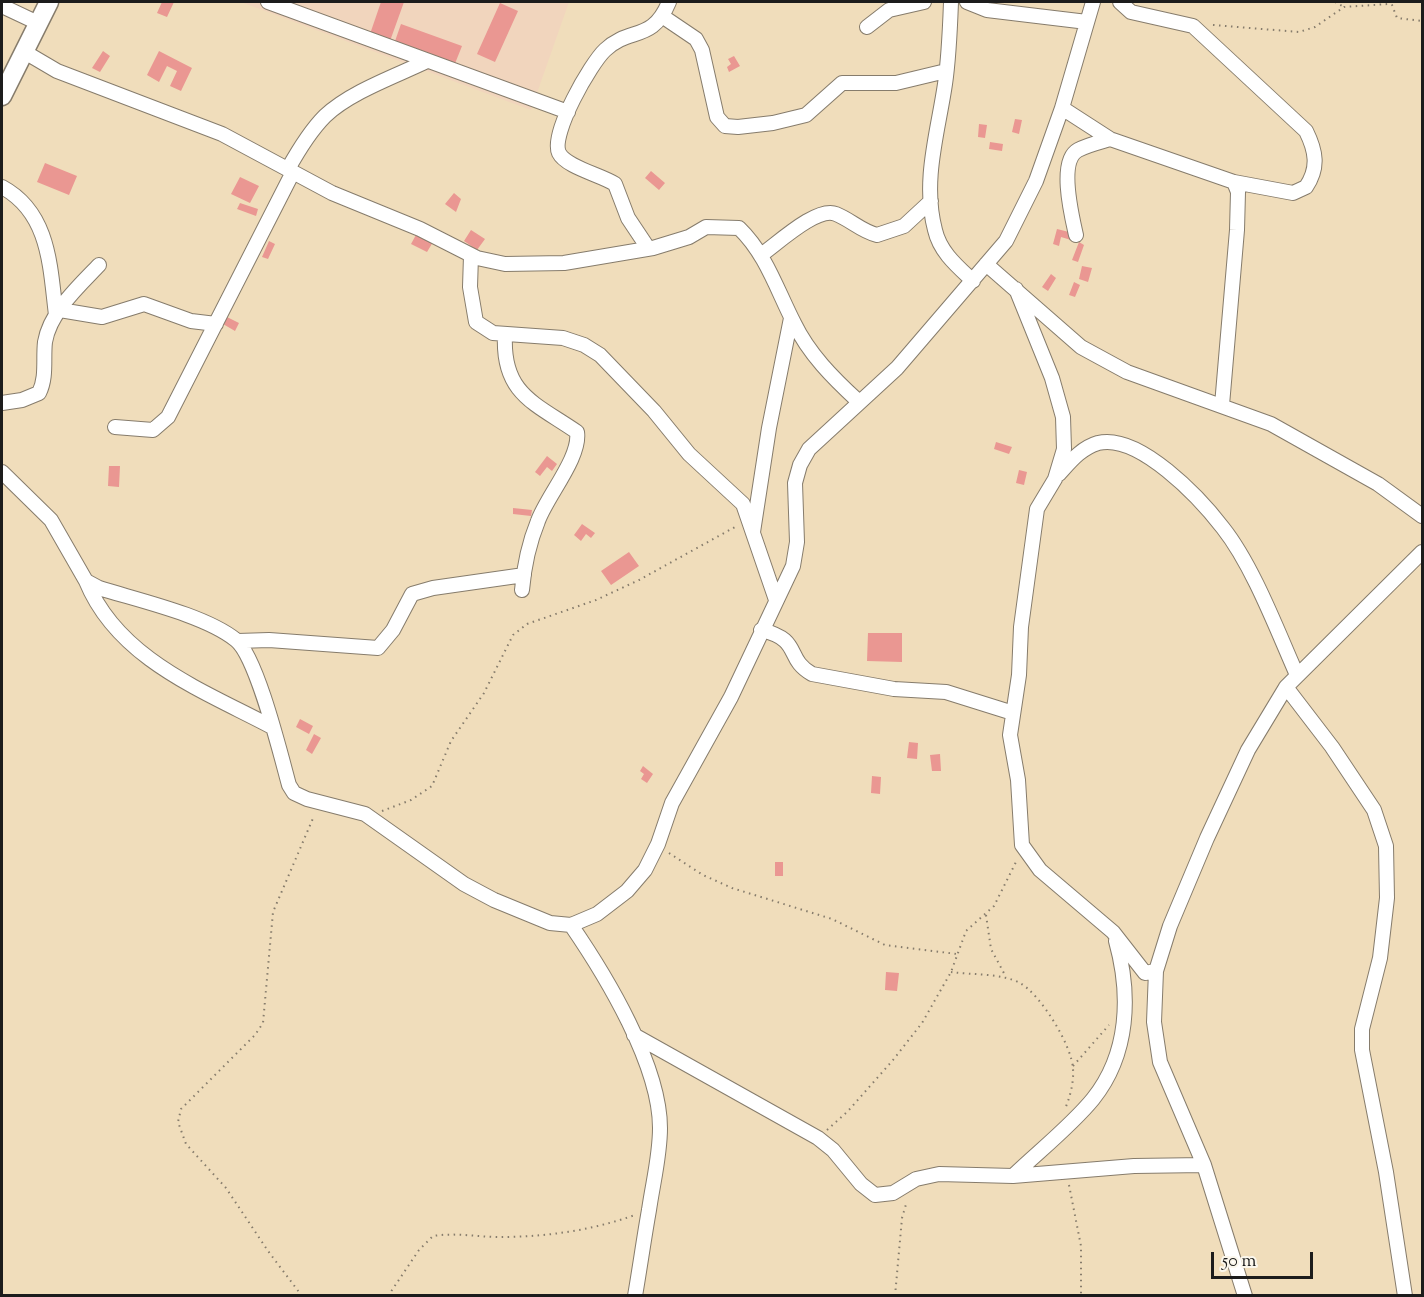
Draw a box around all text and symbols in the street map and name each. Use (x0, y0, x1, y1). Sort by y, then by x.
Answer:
scale bar (1214, 1240, 1316, 1278)
text: 50 m (1222, 1249, 1256, 1275)

